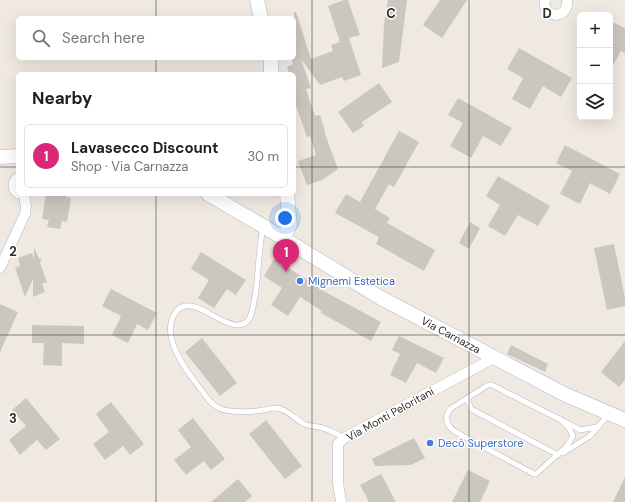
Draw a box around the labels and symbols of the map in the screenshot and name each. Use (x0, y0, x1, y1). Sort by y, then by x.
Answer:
text: C (386, 5, 396, 22)
text: D (542, 5, 552, 22)
your location (275, 208, 295, 228)
pin: 1 (273, 239, 299, 272)
text: 2 (9, 243, 17, 260)
place label: Mignemi Estetica (308, 274, 395, 288)
marker: Mignemi Estetica (295, 276, 305, 286)
street label: Via Carnazza (419, 314, 483, 356)
street label: Via Monti Peloritani (344, 384, 436, 444)
text: 3 (9, 410, 17, 427)
place label: Decò Superstore (438, 436, 524, 450)
marker: Decò Superstore (425, 438, 435, 448)

